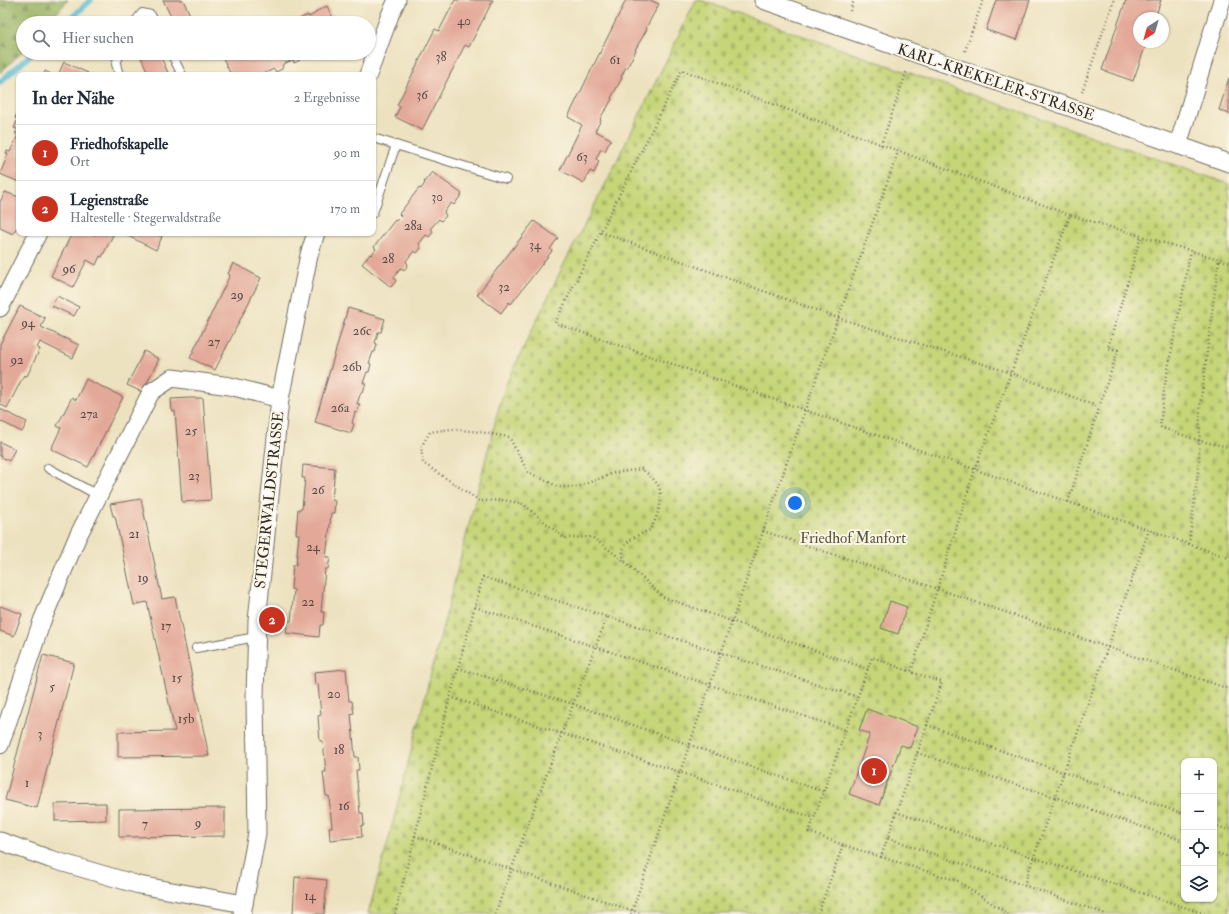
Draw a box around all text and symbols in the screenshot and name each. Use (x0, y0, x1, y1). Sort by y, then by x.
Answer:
north arrow (1133, 12, 1169, 48)
house number: 40 (457, 13, 471, 29)
search box (16, 16, 376, 60)
icon: search (30, 27, 52, 49)
text: Hier suchen (62, 29, 134, 48)
street label: KARL-KREKELER-STRASSE (895, 40, 1097, 125)
house number: 38 (435, 49, 447, 65)
house number: 61 (609, 52, 621, 68)
house number: 36 (416, 87, 429, 103)
text: In der Nähe (32, 88, 114, 109)
text: 2 Ergebnisse (294, 90, 360, 106)
text: Friedhofskapelle (70, 135, 168, 154)
text: 1 (43, 145, 47, 161)
text: 90 m (334, 145, 360, 161)
house number: 63 (576, 149, 588, 165)
text: Ort (70, 154, 90, 170)
house number: 30 (431, 189, 443, 205)
text: Legienstraße (70, 191, 149, 210)
text: 2 (42, 201, 48, 217)
text: 170 m (330, 201, 360, 217)
text: Haltestelle · Stegerwaldstraße (70, 210, 221, 226)
house number: 28a (404, 218, 423, 234)
house number: 34 (529, 237, 542, 253)
house number: 28 (382, 251, 394, 267)
house number: 96 (61, 261, 77, 277)
house number: 32 (498, 279, 510, 295)
house number: 29 (230, 287, 244, 303)
house number: 94 (20, 315, 36, 331)
house number: 26c (353, 323, 371, 339)
house number: 27 (208, 334, 220, 350)
house number: 92 (9, 352, 24, 368)
house number: 26b (342, 359, 362, 375)
house number: 26a (331, 400, 350, 416)
house number: 27a (80, 406, 99, 422)
street label: STEGERWALDSTRASSE (251, 410, 288, 590)
house number: 25 (185, 423, 197, 439)
house number: 23 (188, 468, 200, 484)
house number: 26 (311, 482, 326, 498)
your location (785, 493, 805, 513)
house number: 21 (128, 526, 140, 542)
park label: Friedhof Manfort (800, 529, 906, 548)
house number: 24 (306, 539, 321, 555)
house number: 19 (137, 570, 149, 586)
house number: 22 (301, 594, 315, 610)
pin: 2 (259, 605, 285, 635)
house number: 17 (161, 618, 171, 634)
house number: 15 (172, 670, 182, 686)
house number: 5 (49, 679, 55, 695)
house number: 20 (327, 686, 341, 702)
house number: 15b (178, 711, 194, 727)
house number: 3 (38, 726, 43, 742)
house number: 18 (334, 742, 344, 758)
pin: 1 (861, 756, 887, 786)
map controls (1181, 758, 1217, 902)
button: + (1181, 758, 1217, 794)
house number: 1 (25, 775, 30, 791)
button: − (1181, 794, 1217, 830)
house number: 16 (338, 798, 351, 814)
house number: 9 (194, 815, 201, 831)
house number: 7 (142, 816, 148, 832)
button: locate (1181, 830, 1217, 866)
button: layers (1181, 866, 1217, 902)
house number: 14 (304, 888, 317, 904)

